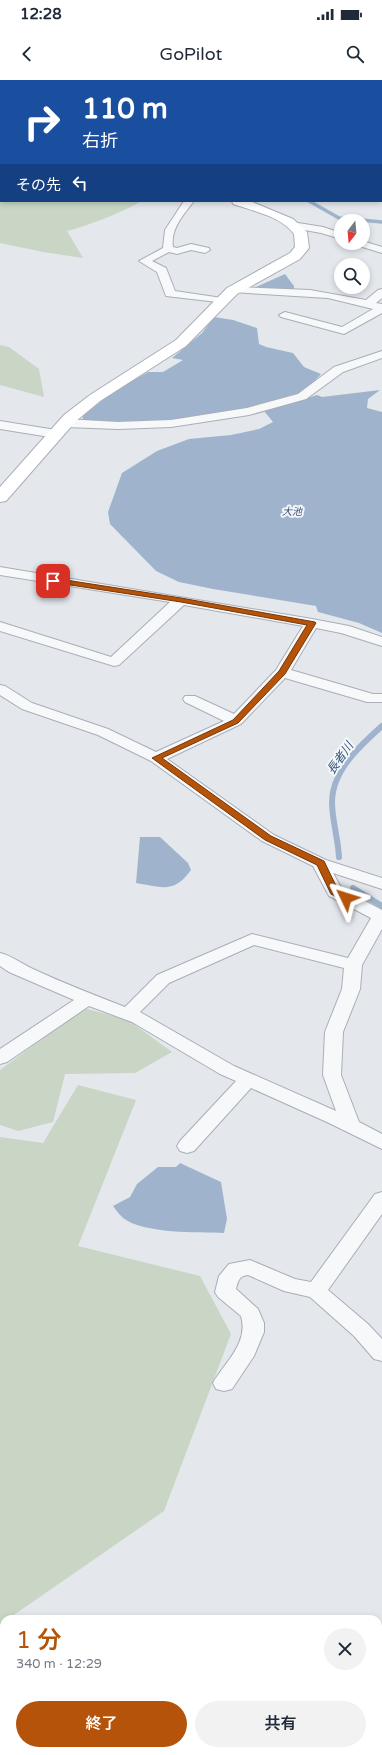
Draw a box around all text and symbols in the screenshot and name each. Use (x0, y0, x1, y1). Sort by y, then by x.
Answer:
text: 12:28 (20, 5, 62, 23)
icon: back (16, 43, 38, 65)
text: GoPilot (160, 43, 222, 65)
icon: search (344, 43, 366, 65)
text: 110 m (82, 92, 168, 126)
icon: right (16, 96, 68, 148)
text: 右折 (82, 130, 118, 152)
icon: left (69, 172, 91, 194)
text: その先 (16, 176, 61, 194)
north arrow (334, 214, 370, 250)
map controls (334, 214, 370, 294)
button: search (334, 258, 370, 294)
water label: 大池 (282, 506, 303, 518)
pin (36, 564, 70, 598)
icon: arrive (42, 570, 64, 592)
water label: 長者川 (324, 738, 357, 777)
position arrow (325, 877, 367, 919)
text: 1 分 (16, 1626, 61, 1655)
button: close (324, 1628, 366, 1670)
text: 340 m · 12:29 (16, 1656, 102, 1672)
button: 終了 (16, 1701, 187, 1747)
button: 共有 (195, 1701, 366, 1747)

